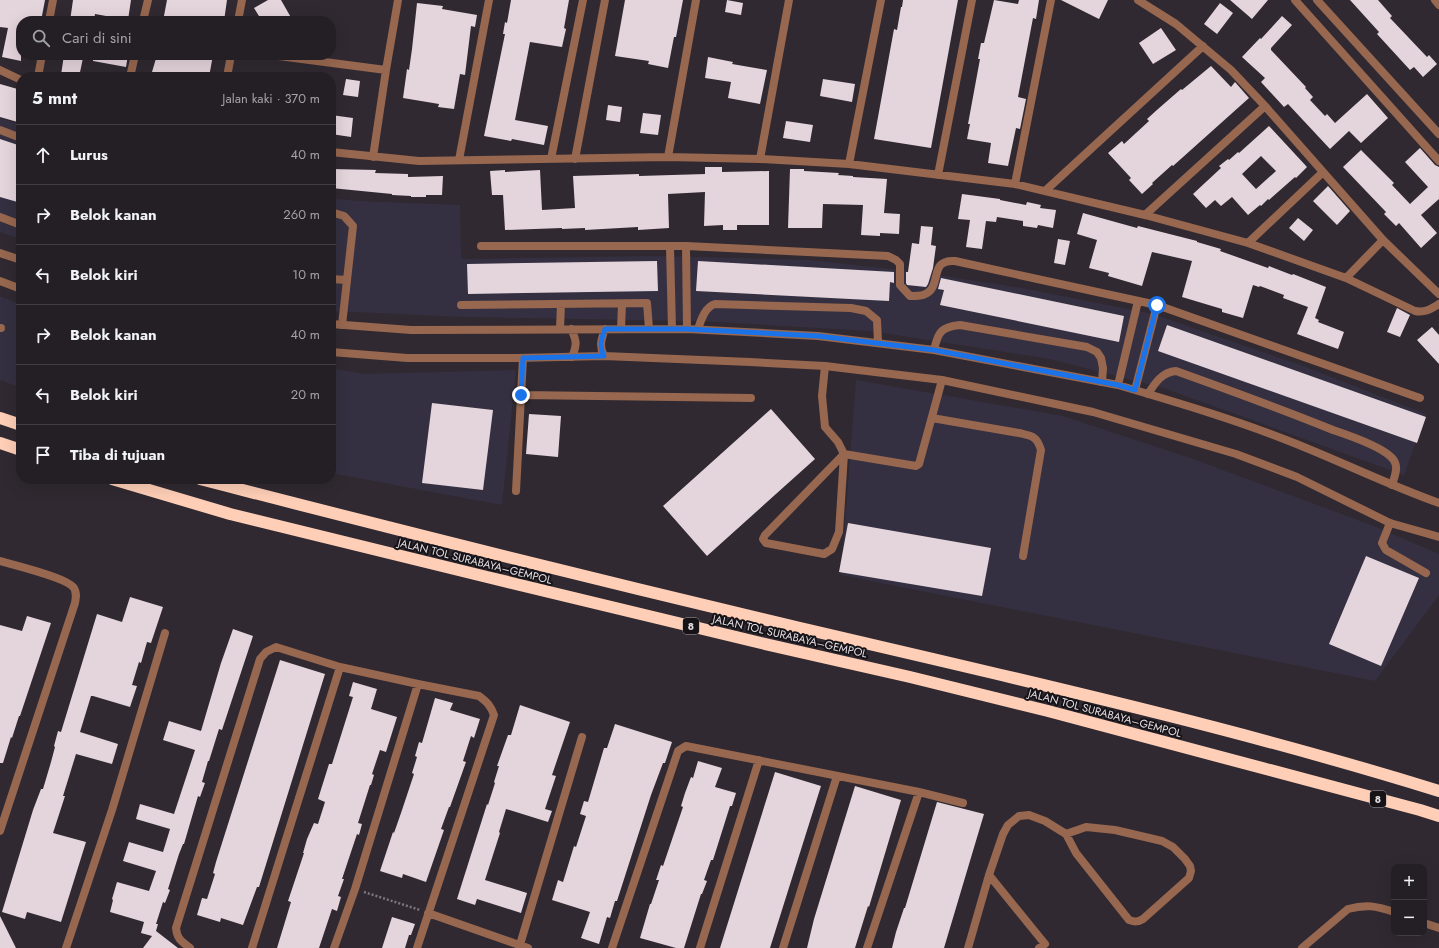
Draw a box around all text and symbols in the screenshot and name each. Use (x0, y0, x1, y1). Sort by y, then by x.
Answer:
search box (16, 16, 336, 60)
icon: search (30, 27, 52, 49)
text: Cari di sini (62, 27, 132, 49)
text: 5 mnt (32, 86, 77, 110)
text: Jalan kaki · 370 m (222, 89, 320, 108)
icon: ahead (32, 144, 54, 166)
text: Lurus (70, 144, 108, 166)
text: 40 m (291, 145, 320, 164)
icon: right (32, 204, 54, 226)
text: Belok kanan (70, 204, 157, 226)
text: 260 m (283, 205, 320, 224)
icon: left (32, 264, 54, 286)
text: Belok kiri (70, 264, 138, 286)
text: 10 m (292, 265, 320, 284)
route start (1148, 296, 1166, 314)
icon: right (32, 324, 54, 346)
text: Belok kanan (70, 324, 157, 346)
text: 40 m (291, 325, 320, 344)
icon: left (32, 384, 54, 406)
text: Belok kiri (70, 384, 138, 406)
text: 20 m (291, 385, 320, 404)
route end (512, 386, 530, 404)
icon: arrive (32, 444, 54, 466)
text: Tiba di tujuan (70, 444, 165, 466)
street label: JALAN TOL SURABAYA–GEMPOL (394, 534, 554, 588)
street label: JALAN TOL SURABAYA–GEMPOL (709, 610, 869, 662)
road number: 8 (683, 618, 699, 634)
street label: JALAN TOL SURABAYA–GEMPOL (1025, 684, 1184, 741)
road number: 8 (1370, 791, 1386, 807)
map controls (1391, 864, 1427, 936)
button: + (1391, 864, 1427, 900)
button: − (1391, 900, 1427, 936)

